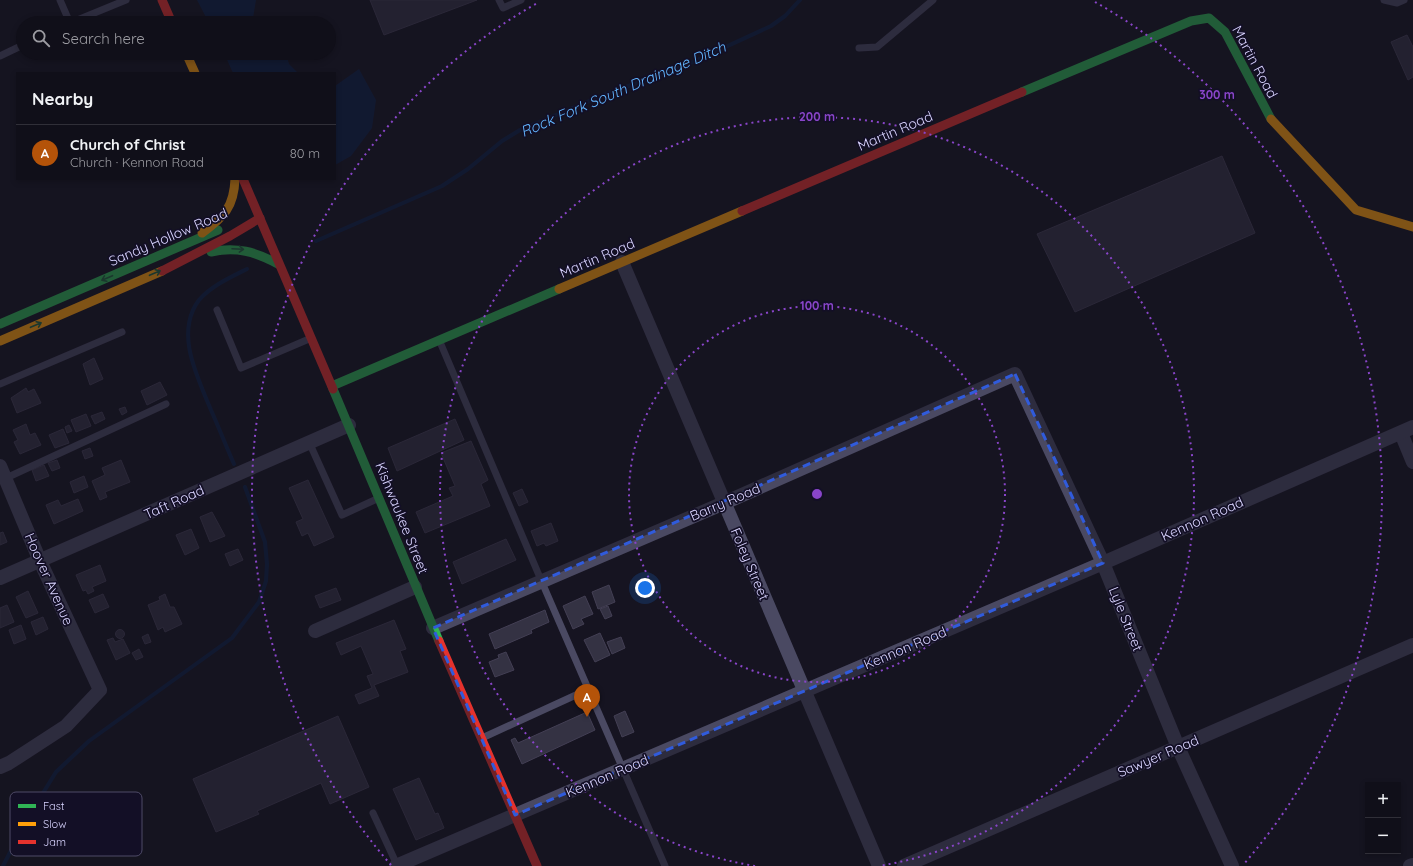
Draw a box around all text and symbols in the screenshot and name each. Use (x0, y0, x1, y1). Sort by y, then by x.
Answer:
search box (16, 16, 336, 60)
street label: Martin Road (1228, 23, 1282, 101)
icon: search (30, 27, 52, 49)
text: Search here (62, 29, 145, 48)
water label: Rock Fork South Drainage Ditch (517, 37, 729, 141)
text: 300 m (1199, 87, 1235, 102)
text: Nearby (32, 88, 93, 109)
street label: Martin Road (855, 107, 935, 155)
text: 200 m (799, 109, 835, 124)
text: Church of Christ (70, 135, 186, 154)
text: A (41, 145, 49, 161)
text: 80 m (290, 145, 320, 161)
text: Church · Kennon Road (70, 154, 204, 170)
street label: Sandy Hollow Road (106, 204, 230, 270)
street label: Martin Road (557, 234, 637, 282)
one-way arrow (231, 246, 244, 253)
one-way arrow (149, 269, 161, 277)
one-way arrow (101, 274, 113, 282)
text: 100 m (800, 298, 834, 313)
one-way arrow (29, 321, 41, 328)
street label: Kishwaukee Street (371, 459, 433, 577)
street label: Barry Road (687, 479, 763, 525)
street label: Taft Road (141, 481, 207, 523)
centre of rings (810, 487, 824, 501)
street label: Kennon Road (1158, 493, 1246, 545)
street label: Foley Street (727, 525, 773, 603)
street label: Hoover Avenue (21, 530, 77, 628)
your location (635, 578, 655, 598)
street label: Lyle Street (1105, 584, 1147, 654)
street label: Kennon Road (861, 622, 949, 674)
pin: A (574, 684, 600, 717)
street label: Sawyer Road (1115, 731, 1201, 781)
street label: Kennon Road (563, 750, 651, 802)
map controls (1365, 782, 1401, 854)
button: + (1365, 782, 1401, 818)
legend (10, 792, 142, 856)
text: Fast (43, 799, 65, 813)
text: Slow (43, 817, 67, 831)
button: − (1365, 818, 1401, 854)
text: Jam (43, 835, 66, 849)

